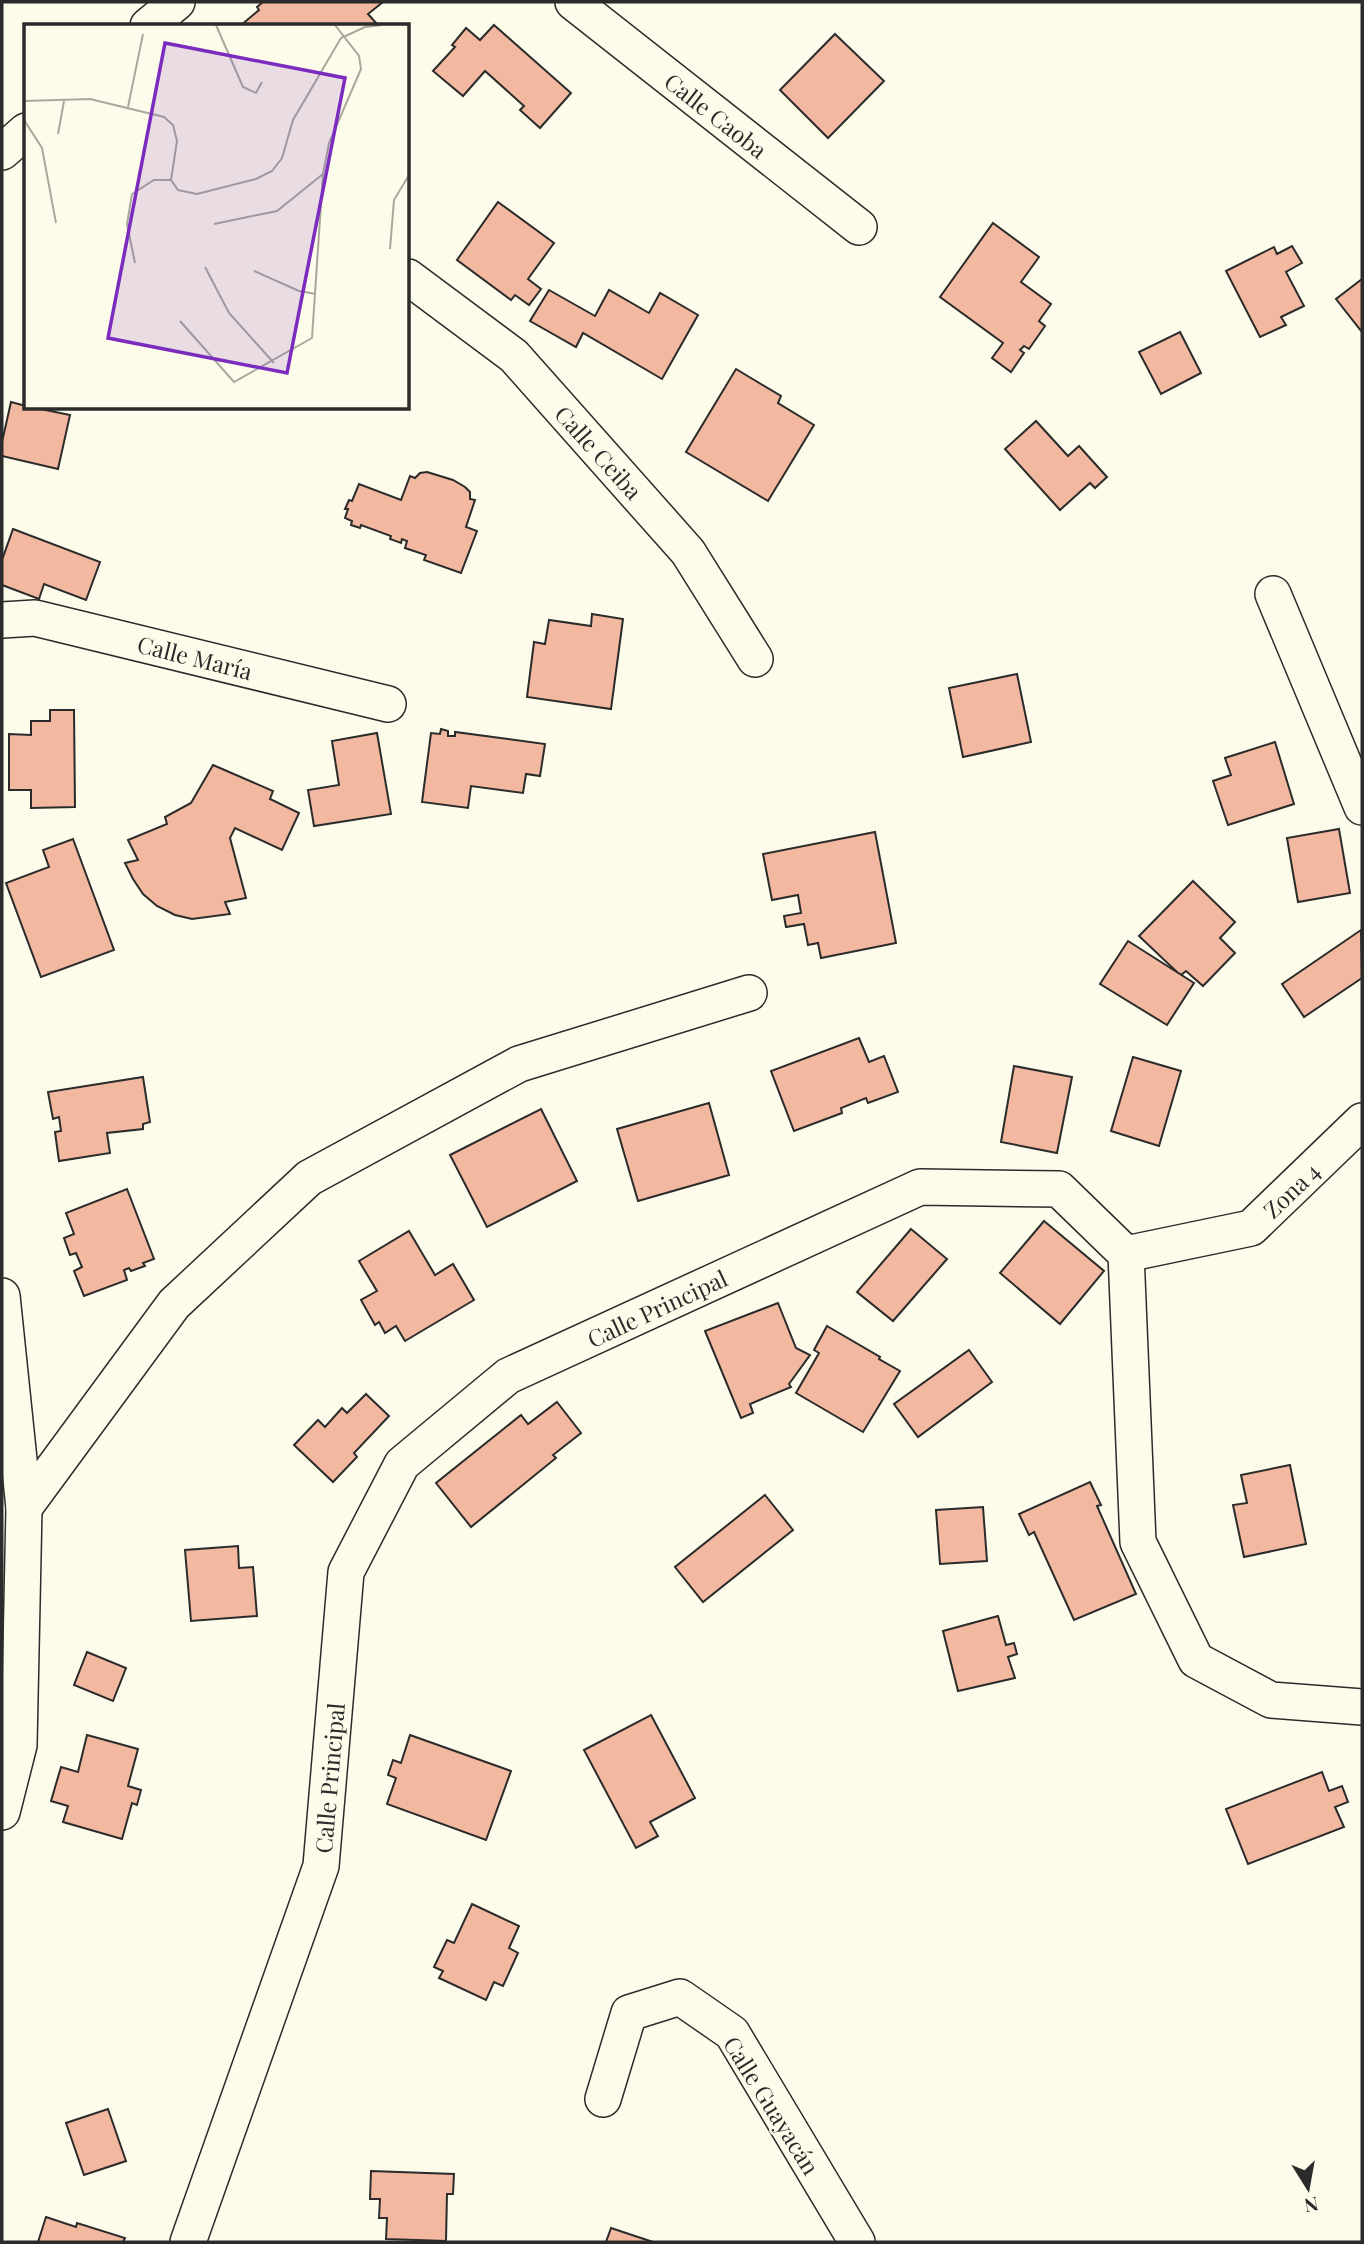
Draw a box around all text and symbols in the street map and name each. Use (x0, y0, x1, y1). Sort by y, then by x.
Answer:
inset map (24, 24, 410, 410)
street label: Calle Caoba (658, 65, 774, 165)
street label: Calle Ceiba (549, 398, 650, 506)
street label: Calle María (134, 628, 256, 686)
street label: Zona 4 (1256, 1155, 1326, 1225)
street label: Calle Principal (582, 1262, 732, 1354)
street label: Calle Principal (307, 1701, 351, 1855)
street label: Calle Guayacán (717, 2030, 827, 2180)
north arrow (1273, 2153, 1343, 2223)
text: N (1302, 2192, 1321, 2220)

